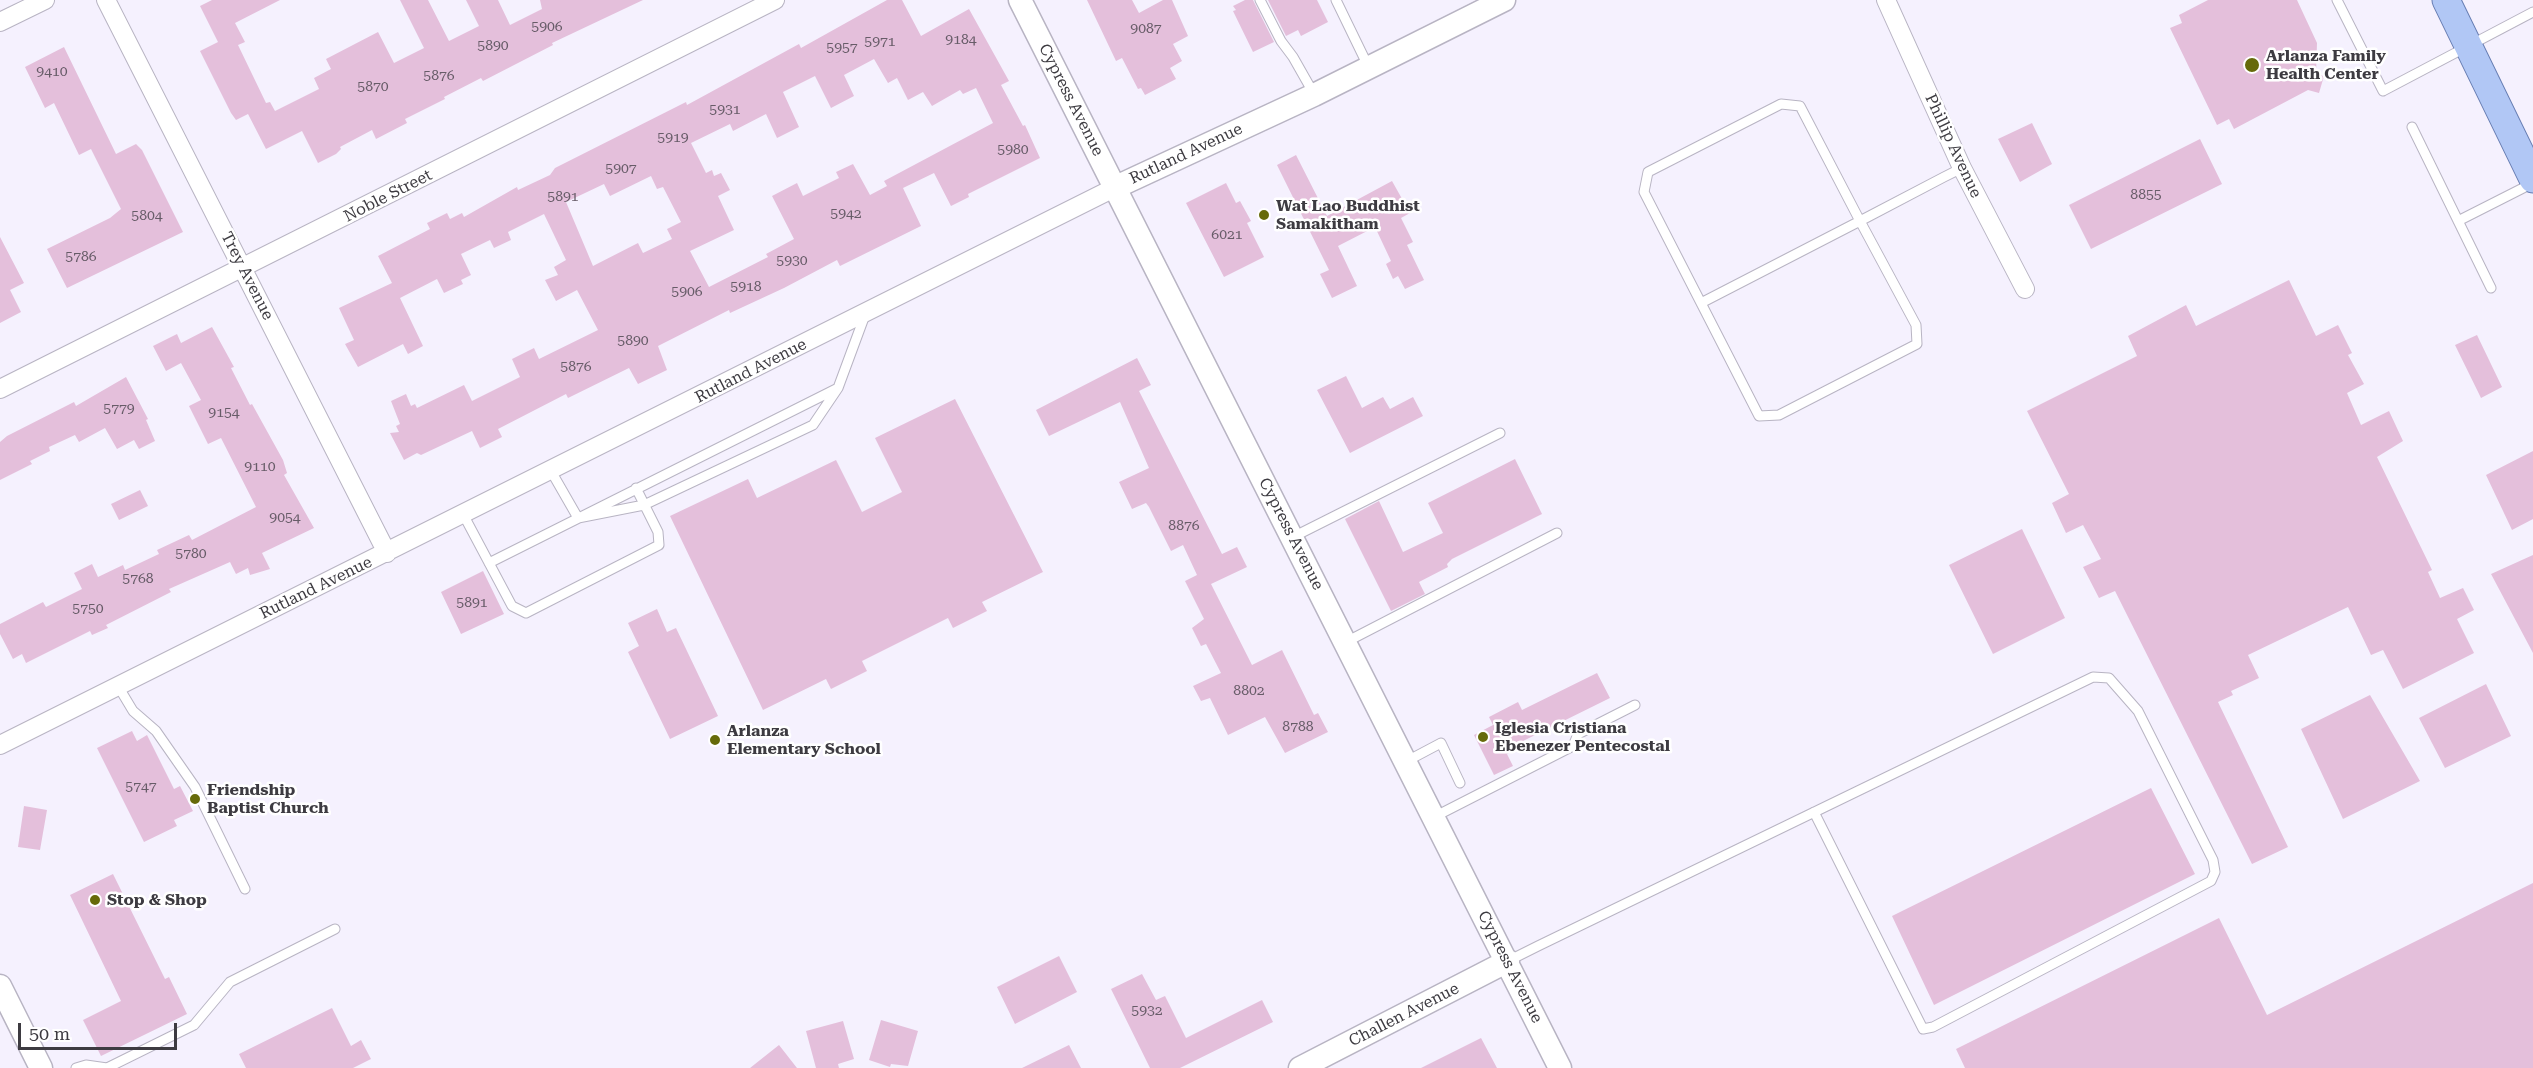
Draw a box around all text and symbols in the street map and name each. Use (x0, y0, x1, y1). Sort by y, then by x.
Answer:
house number: 5906 (531, 19, 563, 35)
house number: 9087 (1130, 21, 1162, 37)
house number: 9184 (945, 32, 977, 48)
house number: 5971 (864, 34, 896, 50)
house number: 5890 (477, 38, 509, 54)
house number: 5957 (826, 40, 858, 56)
street label: Cypress Avenue (1034, 41, 1108, 159)
place label: Arlanza Family Health Center (2266, 46, 2386, 84)
marker: Arlanza Family Health Center (2243, 56, 2261, 74)
house number: 9410 (36, 64, 68, 80)
house number: 5876 (423, 68, 455, 84)
house number: 5870 (357, 79, 389, 95)
street label: Phillip Avenue (1921, 91, 1985, 201)
house number: 5931 (709, 102, 741, 118)
street label: Rutland Avenue (1126, 119, 1246, 189)
house number: 5919 (657, 130, 689, 146)
house number: 5980 (997, 142, 1029, 158)
house number: 5907 (605, 161, 637, 177)
street label: Noble Street (341, 166, 435, 226)
house number: 8855 (2130, 187, 2162, 203)
house number: 5891 (547, 189, 579, 205)
place label: Wat Lao Buddhist Samakitham (1276, 196, 1420, 234)
house number: 5942 (830, 206, 862, 222)
house number: 5804 (131, 208, 163, 224)
marker: Wat Lao Buddhist Samakitham (1257, 208, 1271, 222)
house number: 6021 (1211, 227, 1243, 243)
street label: Trey Avenue (217, 229, 277, 323)
house number: 5786 (65, 249, 97, 265)
house number: 5930 (776, 253, 808, 269)
house number: 5918 (730, 279, 762, 295)
house number: 5906 (671, 284, 703, 300)
house number: 5890 (617, 333, 649, 349)
street label: Rutland Avenue (692, 335, 810, 407)
house number: 5876 (560, 359, 592, 375)
house number: 5779 (103, 401, 135, 417)
house number: 9154 (208, 405, 240, 421)
house number: 9110 (244, 459, 276, 475)
street label: Cypress Avenue (1254, 475, 1328, 593)
house number: 9054 (269, 510, 301, 526)
house number: 8876 (1168, 518, 1200, 534)
house number: 5780 (175, 546, 207, 562)
street label: Rutland Avenue (257, 553, 375, 623)
house number: 5768 (122, 571, 154, 587)
house number: 5891 (456, 595, 488, 611)
house number: 5750 (72, 601, 104, 617)
house number: 8802 (1233, 683, 1265, 699)
place label: Iglesia Cristiana Ebenezer Pentecostal (1495, 718, 1670, 756)
house number: 8788 (1282, 719, 1314, 735)
place label: Arlanza Elementary School (727, 721, 881, 759)
marker: Iglesia Cristiana Ebenezer Pentecostal (1476, 730, 1490, 744)
marker: Arlanza Elementary School (708, 733, 722, 747)
house number: 5747 (125, 779, 157, 795)
place label: Friendship Baptist Church (207, 780, 329, 818)
marker: Friendship Baptist Church (188, 792, 202, 806)
place label: Stop & Shop (107, 890, 207, 910)
marker: Stop & Shop (88, 893, 102, 907)
street label: Cypress Avenue (1473, 908, 1547, 1026)
street label: Challen Avenue (1346, 979, 1462, 1051)
house number: 5932 (1131, 1003, 1163, 1019)
scale bar (21, 1011, 180, 1049)
text: 50 m (29, 1023, 70, 1044)

